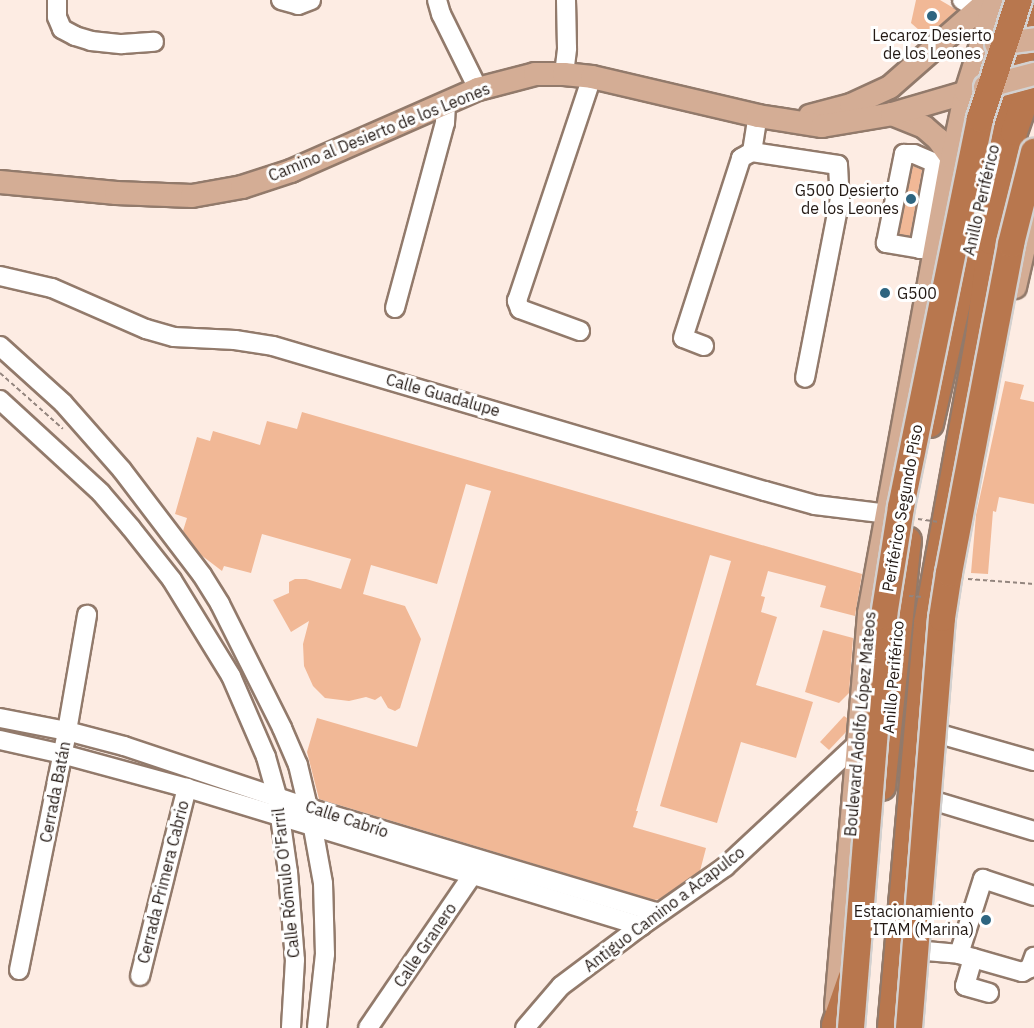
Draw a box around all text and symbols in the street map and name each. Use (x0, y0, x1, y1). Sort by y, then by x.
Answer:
marker: Lecaroz Desierto de los Leones (925, 9, 939, 23)
place label: Lecaroz Desierto de los Leones (872, 25, 992, 63)
street label: Camino al Desierto de los Leones (265, 79, 493, 185)
street label: Anillo Periférico (959, 143, 1003, 257)
place label: G500 Desierto de los Leones (795, 180, 899, 218)
marker: G500 Desierto de los Leones (904, 192, 918, 206)
place label: G500 (897, 283, 937, 303)
marker: G500 (878, 286, 892, 300)
street label: Calle Guadalupe (384, 370, 502, 420)
street label: Periférico Segundo Piso (878, 423, 926, 593)
street label: Boulevard Adolfo López Mateos (841, 611, 879, 837)
street label: Anillo Periférico (878, 620, 908, 734)
street label: Cerrada Batán (36, 740, 74, 844)
street label: Calle Cabrío (303, 797, 391, 841)
street label: Cerrada Primera Cabrio (133, 798, 193, 966)
street label: Calle Rómulo O'Farril (269, 807, 303, 959)
street label: Antiguo Camino a Acapulco (580, 842, 748, 976)
street label: Calle Granero (390, 899, 460, 991)
place label: Estacionamiento ITAM (Marina) (854, 901, 974, 939)
marker: Estacionamiento ITAM (Marina) (979, 913, 993, 927)

